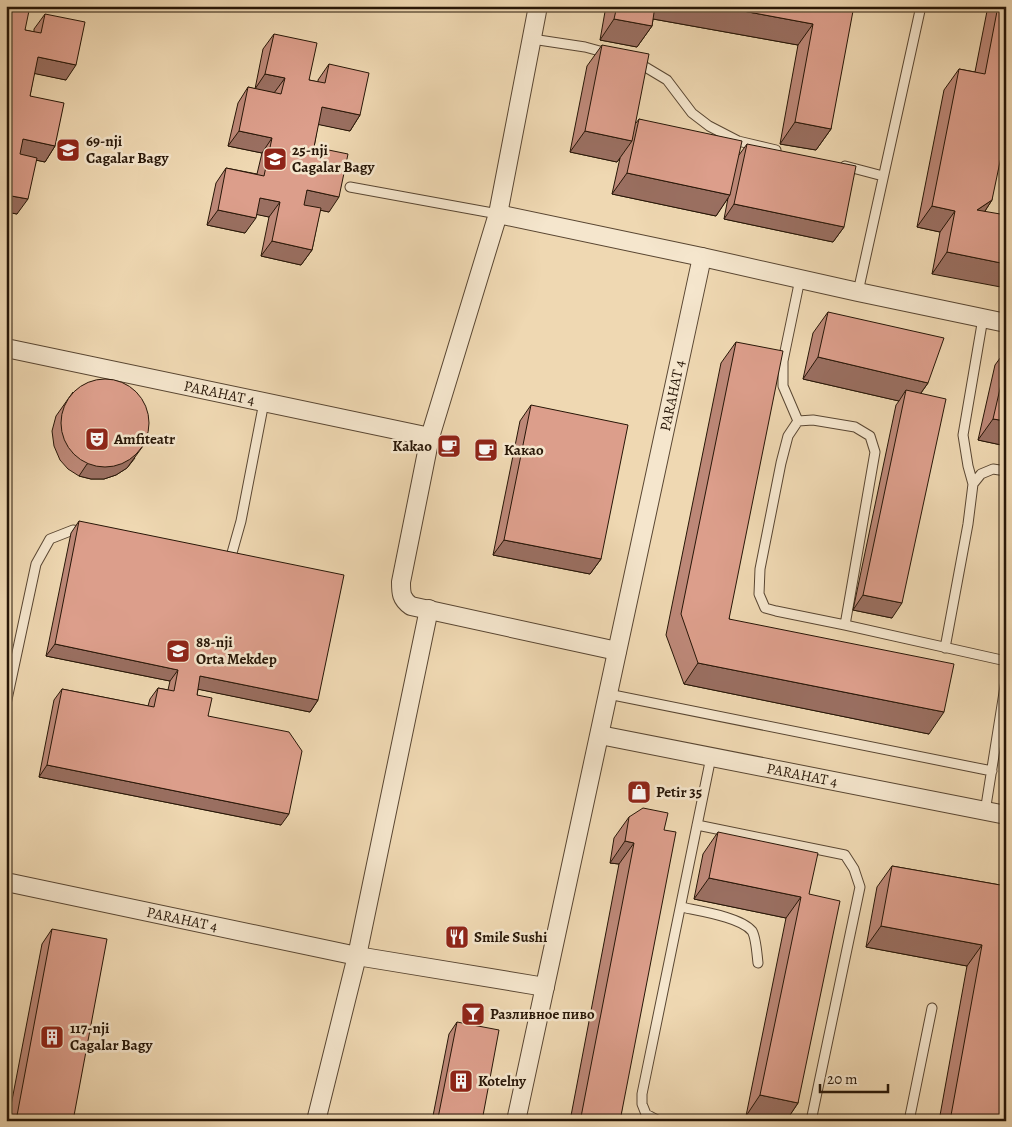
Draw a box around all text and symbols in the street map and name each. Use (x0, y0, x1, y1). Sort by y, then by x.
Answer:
place label: 69-nji Cagalar Bagy (86, 131, 169, 168)
school or university icon: 69-nji Cagalar Bagy (55, 137, 81, 163)
place label: 25-nji Cagalar Bagy (292, 140, 375, 177)
school or university icon: 25-nji Cagalar Bagy (262, 146, 288, 172)
street label: PARAHAT 4 (655, 358, 690, 433)
street label: PARAHAT 4 (182, 376, 257, 410)
theatre icon: Amfiteatr (84, 426, 110, 452)
place label: Amfiteatr (113, 429, 175, 449)
cafe icon: Kakao (436, 433, 462, 459)
place label: Kakao (393, 436, 432, 456)
cafe icon: Какао (473, 437, 499, 463)
place label: Какао (504, 440, 544, 460)
place label: 88-nji Orta Mekdep (196, 632, 277, 669)
school or university icon: 88-nji Orta Mekdep (165, 638, 191, 664)
street label: PARAHAT 4 (765, 758, 840, 792)
shop icon: Petir 35 (626, 779, 652, 805)
place label: Petir 35 (656, 782, 702, 802)
street label: PARAHAT 4 (145, 902, 220, 936)
restaurant icon: Smile Sushi (444, 924, 470, 950)
place label: Smile Sushi (474, 927, 548, 947)
bar icon: Разливное пиво (460, 1001, 486, 1027)
place label: Разливное пиво (490, 1004, 595, 1024)
place label: 117-nji Cagalar Bagy (70, 1018, 153, 1055)
building icon: 117-nji Cagalar Bagy (39, 1024, 65, 1050)
scale bar (820, 1062, 887, 1094)
building icon: Kotelny (448, 1068, 474, 1094)
text: 20 m (827, 1069, 858, 1089)
place label: Kotelny (478, 1071, 527, 1091)

